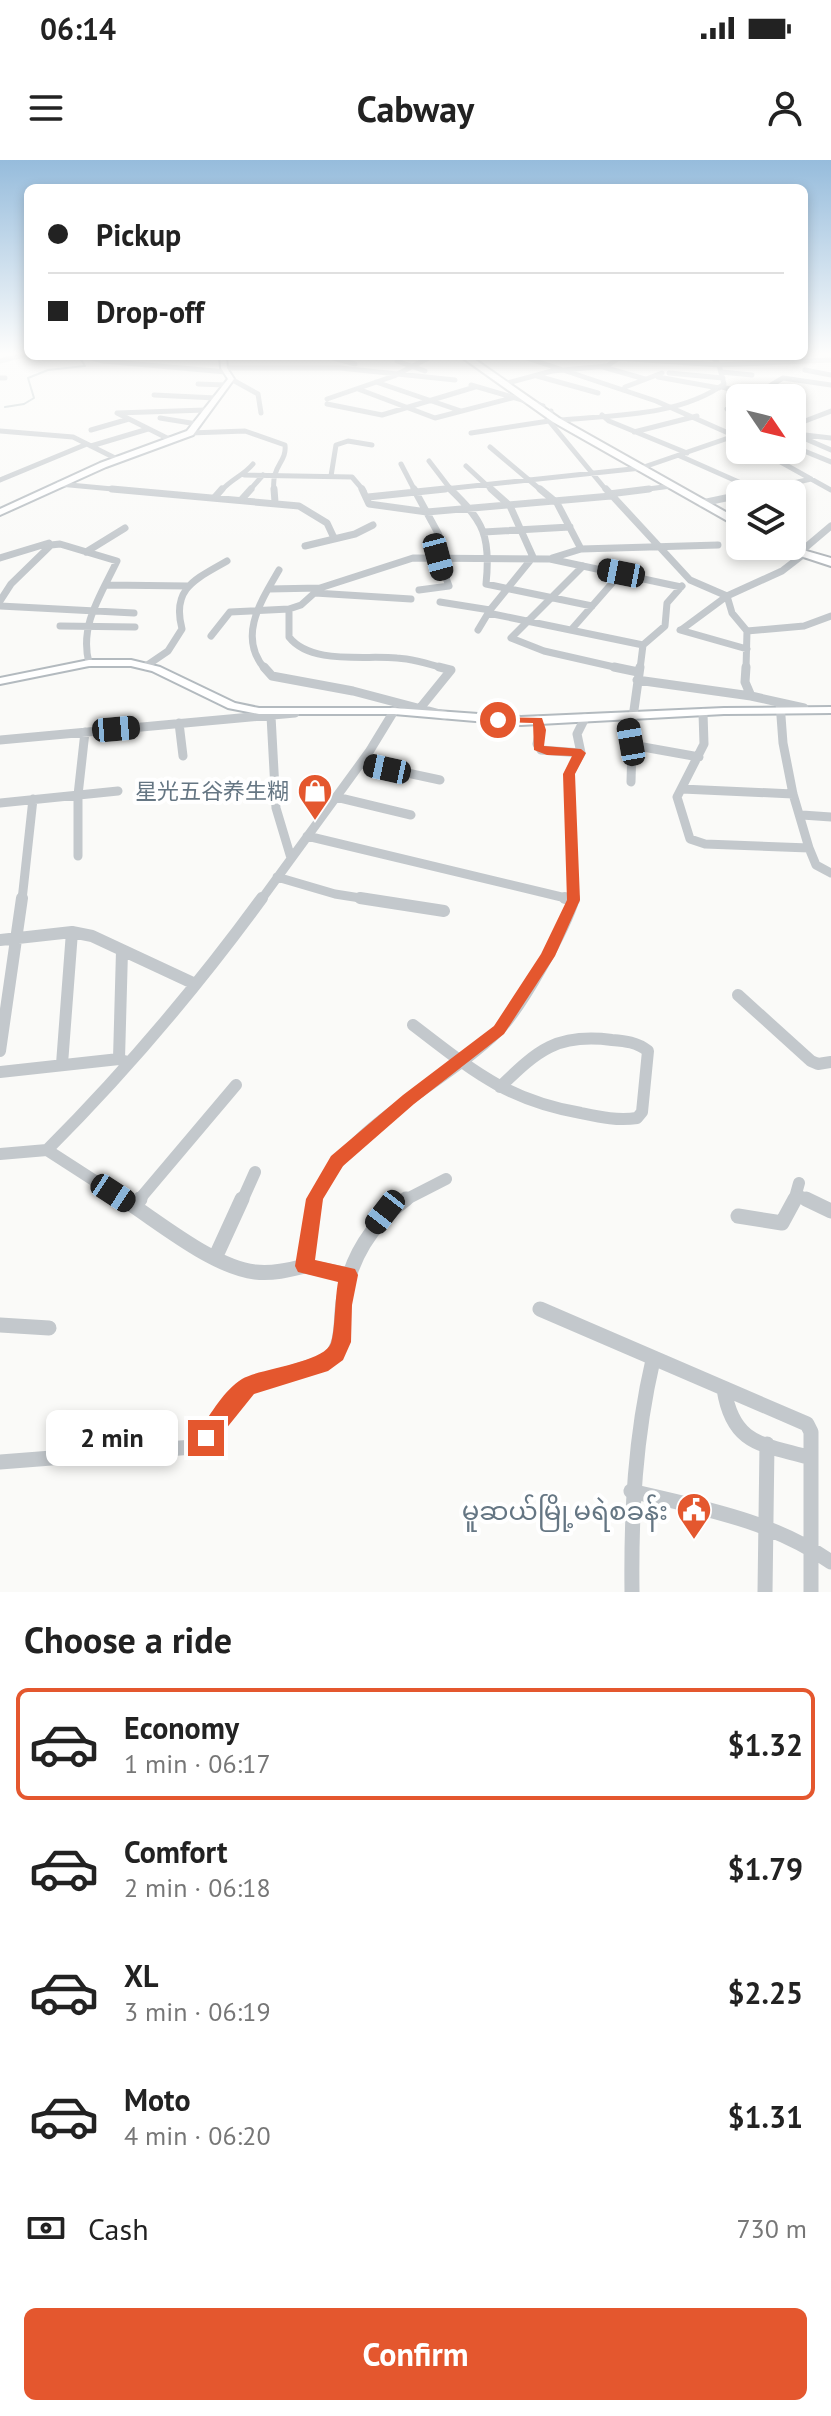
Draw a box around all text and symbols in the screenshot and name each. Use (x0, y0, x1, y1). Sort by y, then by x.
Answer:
text: 06:14 (40, 9, 116, 48)
text: Cabway (357, 85, 474, 132)
icon: menu (24, 86, 68, 130)
icon: person (763, 86, 807, 130)
text: Pickup (96, 215, 181, 254)
text: Drop-off (96, 292, 204, 331)
north arrow (726, 384, 806, 464)
map controls (726, 384, 806, 560)
button: layers (726, 480, 806, 560)
car (420, 531, 456, 583)
car (595, 557, 647, 589)
route start (480, 702, 516, 738)
car (91, 715, 141, 743)
car (615, 716, 647, 768)
car (361, 752, 413, 786)
shop icon: 星光五谷养生糊 (296, 772, 334, 822)
place label: 星光五谷养生糊 (135, 777, 289, 805)
car (86, 1170, 140, 1216)
car (361, 1186, 409, 1238)
callout: 2 min (46, 1410, 178, 1466)
route end (188, 1420, 224, 1456)
text: 2 min (80, 1421, 144, 1454)
public building icon: မူဆယ်မြို့မရဲစခန်း (675, 1491, 713, 1541)
place label: မူဆယ်မြို့မရဲစခန်း (462, 1494, 668, 1532)
text: Choose a ride (24, 1616, 232, 1663)
icon: car (28, 1708, 100, 1780)
text: Economy (124, 1708, 239, 1747)
text: $1.32 (728, 1725, 803, 1764)
text: 1 min · 06:17 (124, 1747, 271, 1780)
icon: car (28, 1832, 100, 1904)
text: Comfort (124, 1832, 227, 1871)
text: $1.79 (728, 1849, 803, 1888)
text: 2 min · 06:18 (124, 1871, 271, 1904)
icon: car (28, 1956, 100, 2028)
text: XL (124, 1956, 158, 1995)
text: $2.25 (728, 1973, 803, 2012)
text: 3 min · 06:19 (124, 1995, 271, 2028)
icon: car (28, 2080, 100, 2152)
text: Moto (124, 2080, 191, 2119)
text: $1.31 (728, 2097, 803, 2136)
text: 4 min · 06:20 (124, 2119, 271, 2152)
icon: cash (24, 2206, 68, 2250)
text: Cash (88, 2209, 149, 2248)
text: 730 m (736, 2212, 807, 2245)
button: Confirm (24, 2308, 807, 2400)

